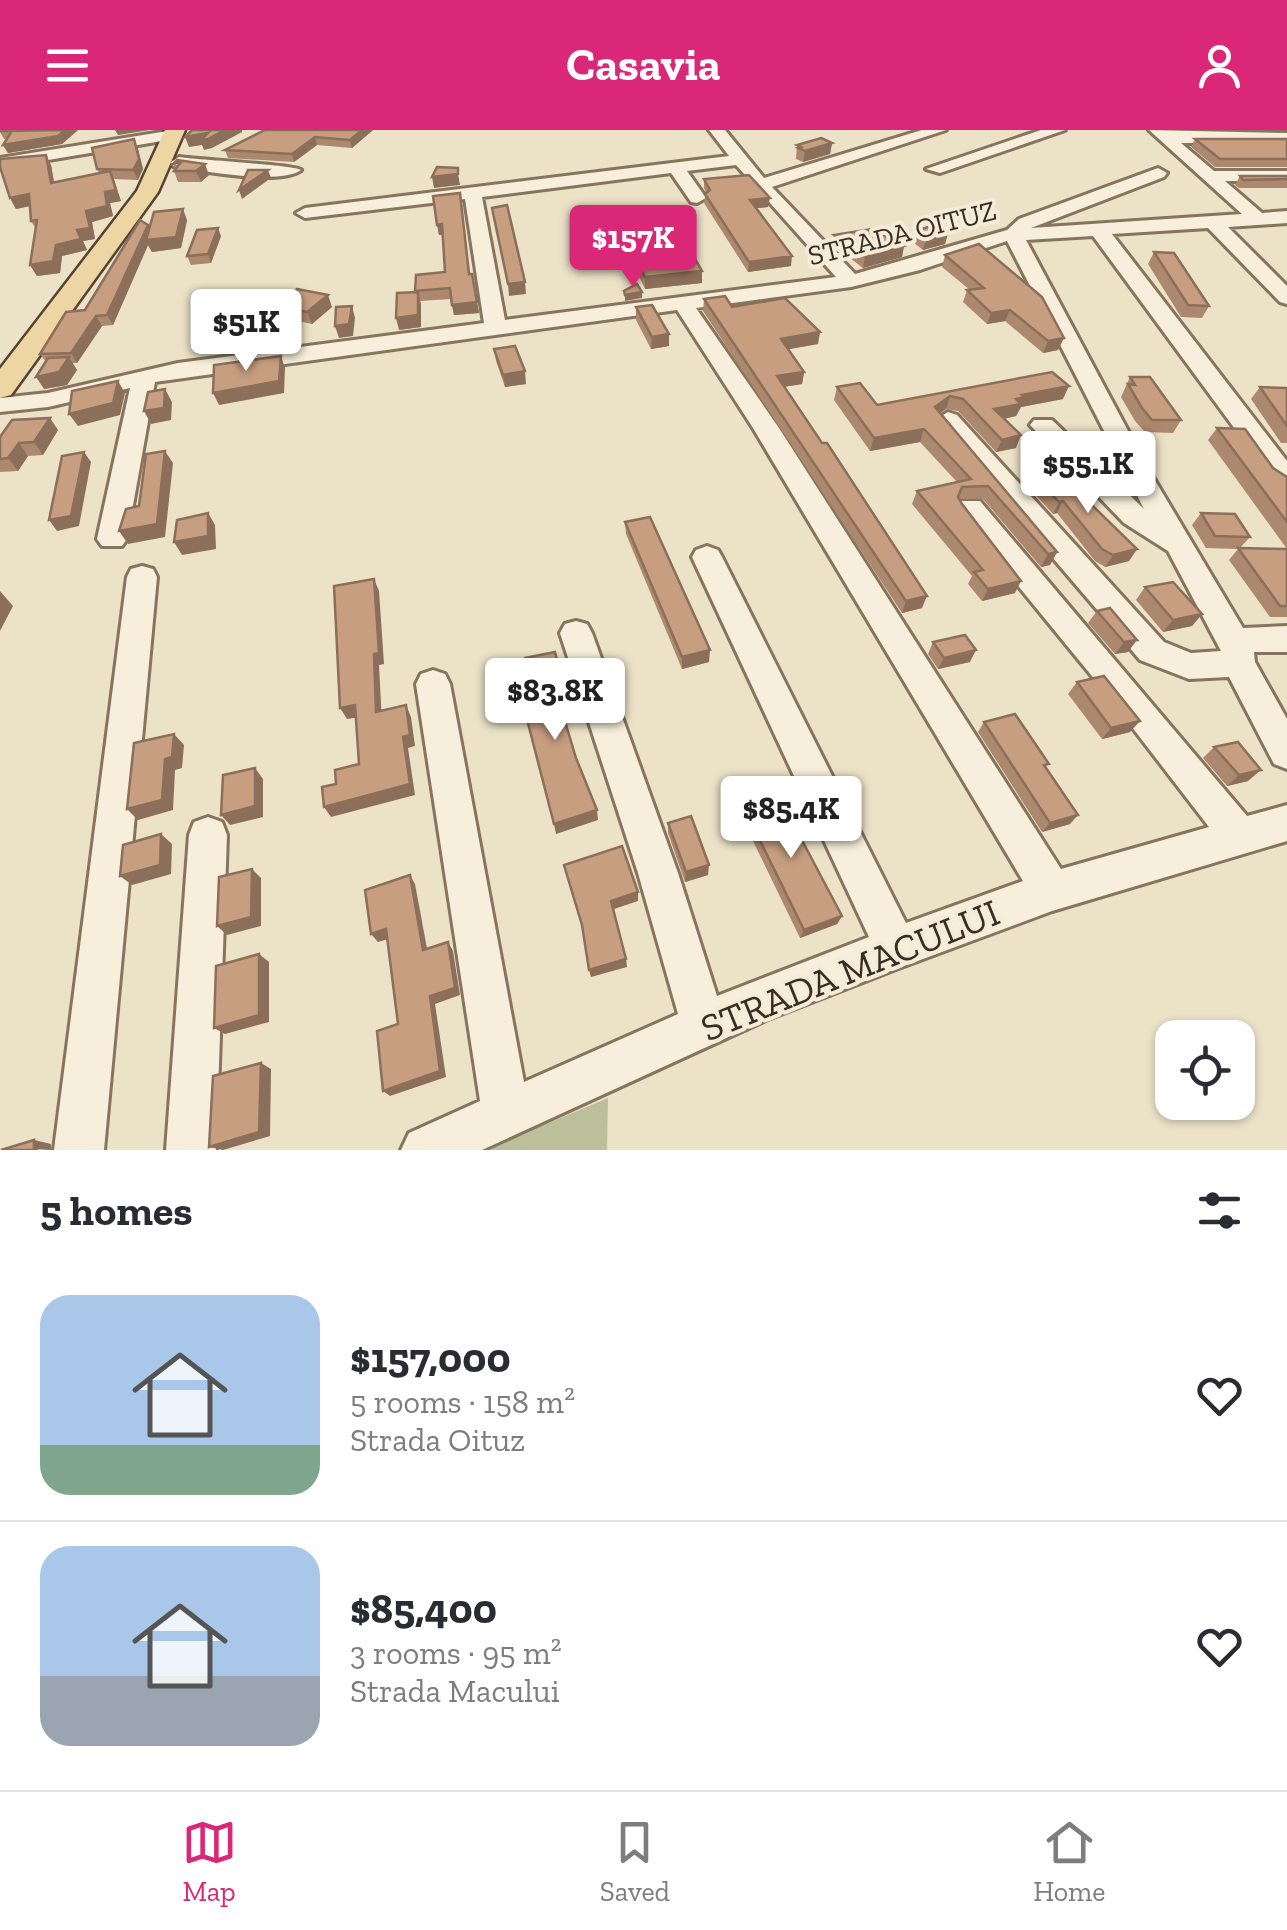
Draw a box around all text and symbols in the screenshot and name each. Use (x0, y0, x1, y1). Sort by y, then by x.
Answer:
icon: menu (40, 38, 95, 93)
text: Casavia (566, 38, 721, 92)
icon: person (1192, 38, 1247, 93)
street label: STRADA OITUZ (804, 194, 1000, 272)
pin: $157K (563, 205, 703, 290)
text: $157K (592, 218, 674, 256)
pin: $51K (187, 289, 305, 374)
text: $51K (213, 302, 279, 340)
pin: $55.1K (1007, 431, 1169, 516)
text: $55.1K (1043, 444, 1133, 482)
pin: $83.8K (474, 658, 636, 743)
text: $83.8K (507, 671, 603, 709)
pin: $85.4K (710, 776, 872, 861)
text: $85.4K (743, 789, 839, 827)
street label: STRADA MACULUI (694, 889, 1006, 1051)
map controls (1155, 1020, 1255, 1120)
button: locate (1155, 1020, 1255, 1120)
icon: filters (1192, 1183, 1247, 1238)
text: 5 homes (40, 1185, 193, 1236)
text: $157,000 (350, 1332, 511, 1383)
icon: home (120, 1335, 240, 1455)
icon: heart (1192, 1368, 1247, 1423)
text: 5 rooms · 158 m² (350, 1383, 575, 1421)
text: Strada Oituz (350, 1421, 525, 1459)
text: $85,400 (350, 1583, 497, 1634)
icon: home (120, 1586, 240, 1706)
icon: heart (1192, 1619, 1247, 1674)
text: 3 rooms · 95 m² (350, 1634, 562, 1672)
text: Strada Macului (350, 1672, 560, 1710)
tab: Map (182, 1815, 237, 1908)
tab: Saved (600, 1815, 670, 1908)
tab: Home (1033, 1815, 1105, 1908)

